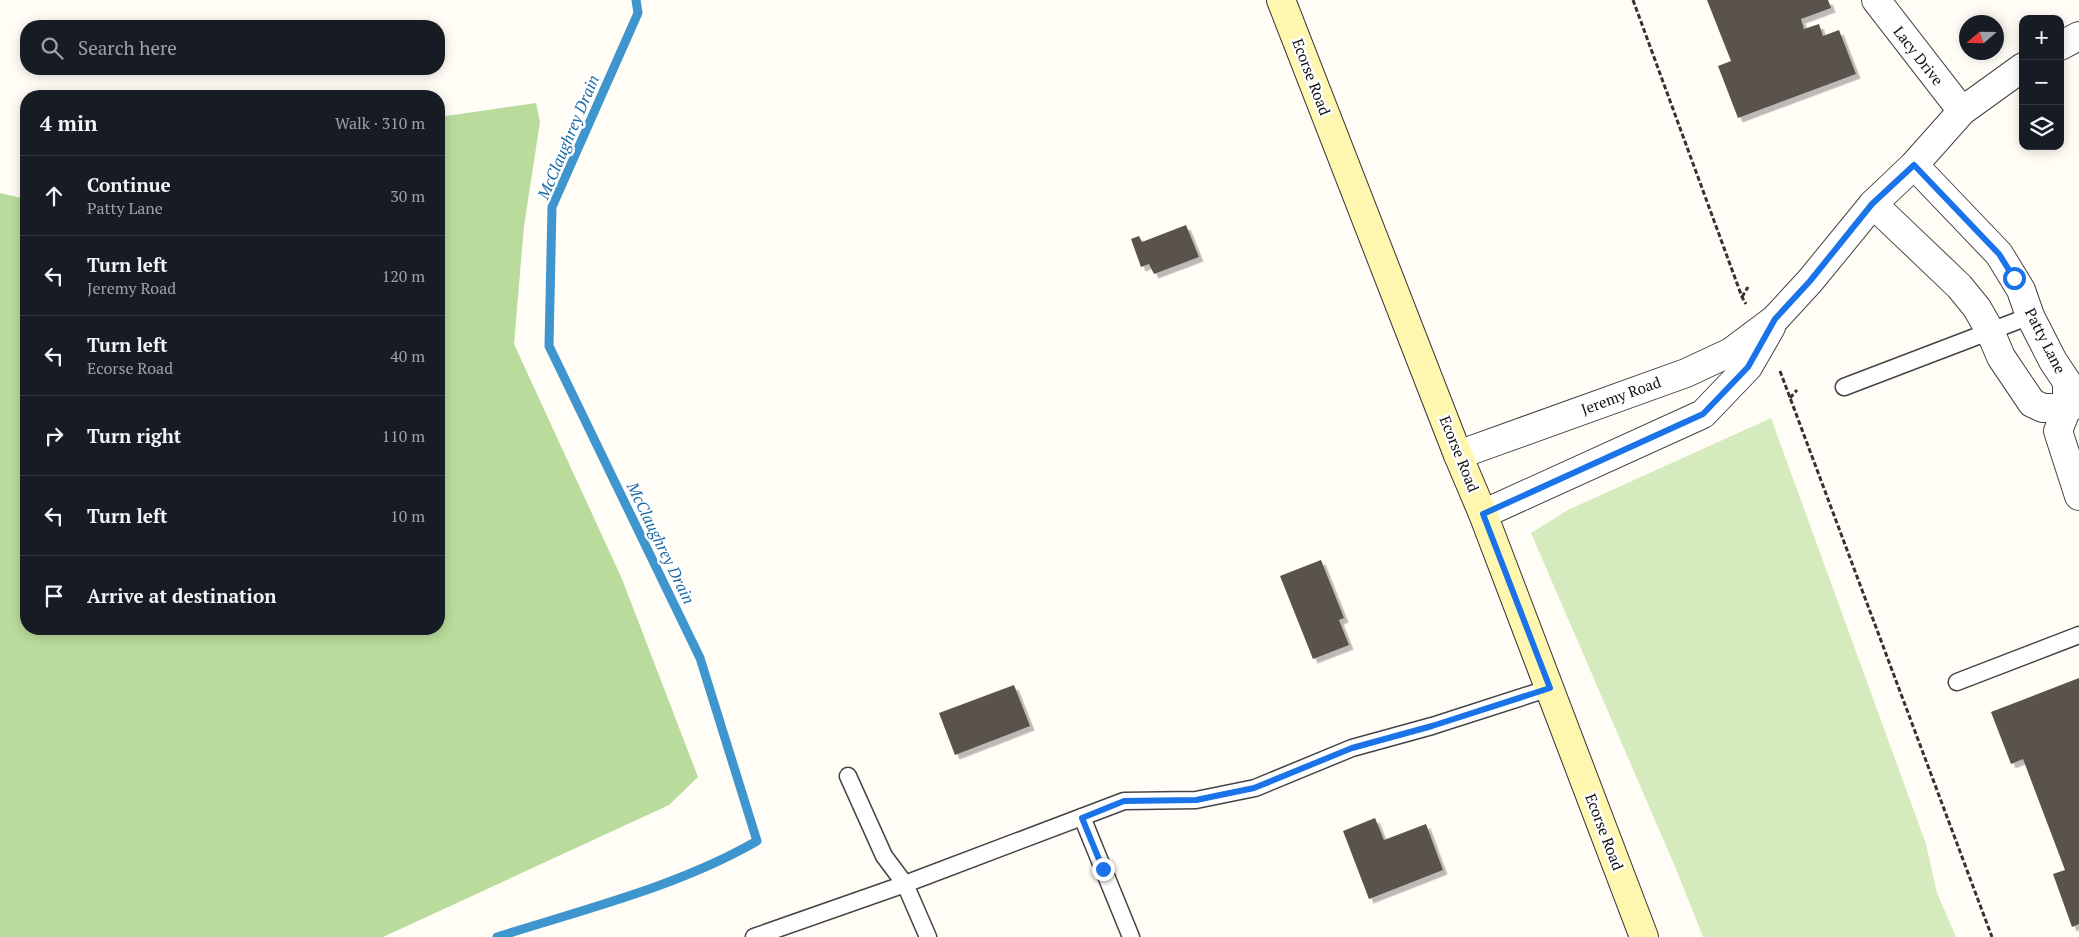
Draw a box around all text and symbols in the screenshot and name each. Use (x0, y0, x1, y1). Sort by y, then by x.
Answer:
north arrow (1959, 15, 2004, 60)
map controls (2019, 15, 2064, 150)
button: + (2019, 15, 2064, 60)
search box (20, 20, 445, 75)
street label: Lacy Drive (1889, 22, 1948, 89)
icon: search (38, 34, 66, 62)
text: Search here (78, 35, 177, 60)
street label: Ecorse Road (1288, 35, 1336, 118)
button: − (2019, 60, 2064, 105)
water label: McClaughrey Drain (532, 71, 604, 203)
button: layers (2019, 105, 2064, 150)
text: 4 min (40, 109, 97, 137)
text: Walk · 310 m (335, 112, 425, 134)
text: Continue (87, 172, 171, 197)
icon: ahead (40, 182, 68, 210)
text: 30 m (390, 185, 425, 207)
text: Patty Lane (87, 197, 163, 219)
text: Turn left (87, 252, 168, 277)
icon: left (40, 262, 68, 290)
text: 120 m (382, 265, 425, 287)
route start (2003, 267, 2026, 290)
text: Jeremy Road (87, 277, 176, 299)
street label: Patty Lane (2021, 304, 2071, 377)
text: Turn left (87, 332, 168, 357)
icon: left (40, 342, 68, 370)
text: 40 m (390, 345, 425, 367)
text: Ecorse Road (87, 357, 173, 379)
street label: Jeremy Road (1578, 371, 1663, 419)
street label: Ecorse Road (1436, 412, 1484, 495)
icon: right (40, 422, 68, 450)
text: Turn right (87, 423, 181, 448)
text: 110 m (382, 425, 425, 447)
water label: McClaughrey Drain (622, 478, 700, 608)
icon: left (40, 502, 68, 530)
text: Turn left (87, 503, 168, 528)
text: 10 m (390, 505, 425, 527)
icon: arrive (40, 582, 68, 610)
text: Arrive at destination (87, 583, 276, 608)
street label: Ecorse Road (1581, 790, 1629, 873)
route end (1092, 858, 1115, 881)

